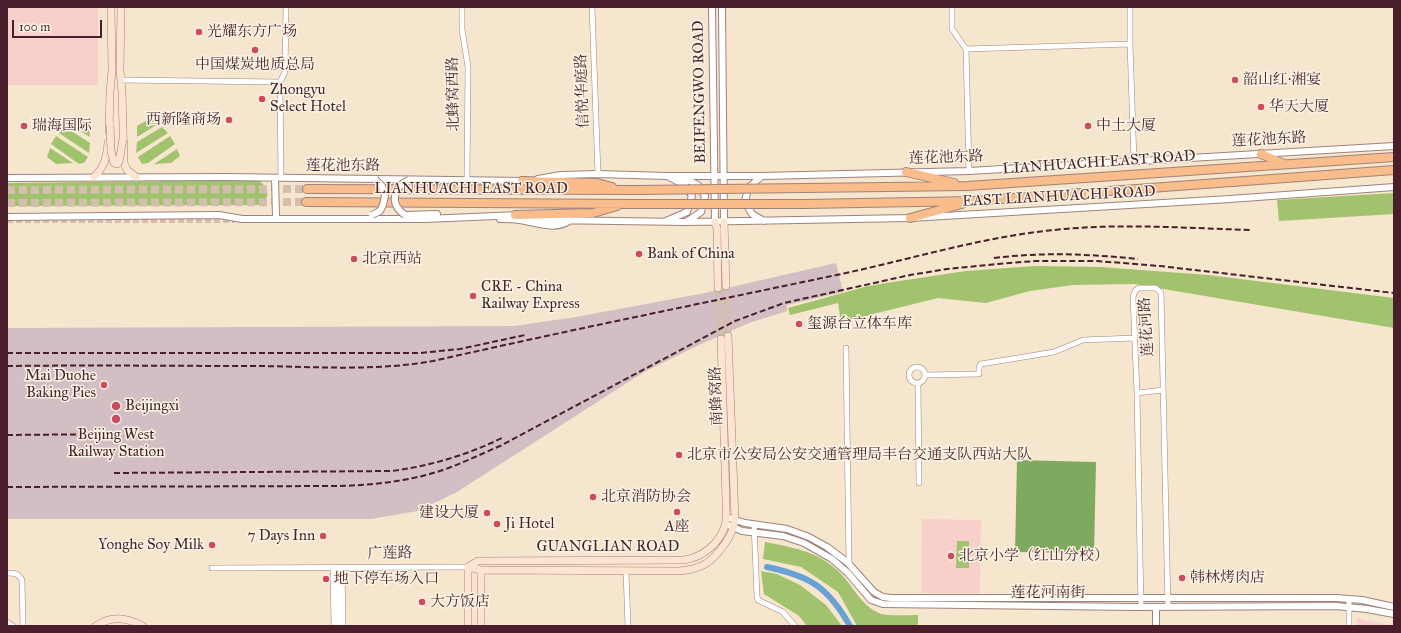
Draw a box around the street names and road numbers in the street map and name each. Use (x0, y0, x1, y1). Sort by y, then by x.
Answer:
street label: BEIFENGWO ROAD (690, 20, 710, 164)
street label: 信悦华庭路 (573, 53, 593, 129)
street label: 北蜂窝西路 (444, 56, 464, 132)
street label: 莲花池东路 (1231, 129, 1307, 151)
street label: LIANHUACHI EAST ROAD (1002, 147, 1196, 179)
street label: 莲花池东路 (908, 148, 984, 168)
street label: 莲花池东路 (306, 157, 380, 175)
street label: LIANHUACHI EAST ROAD (374, 180, 568, 198)
street label: EAST LIANHUACHI ROAD (962, 183, 1156, 211)
street label: 莲花河路 (1136, 296, 1158, 358)
street label: 南蜂窝路 (707, 366, 727, 426)
street label: GUANGLIAN ROAD (537, 538, 679, 556)
street label: 广莲路 (367, 545, 413, 563)
street label: 莲花河南街 (1011, 584, 1085, 602)

